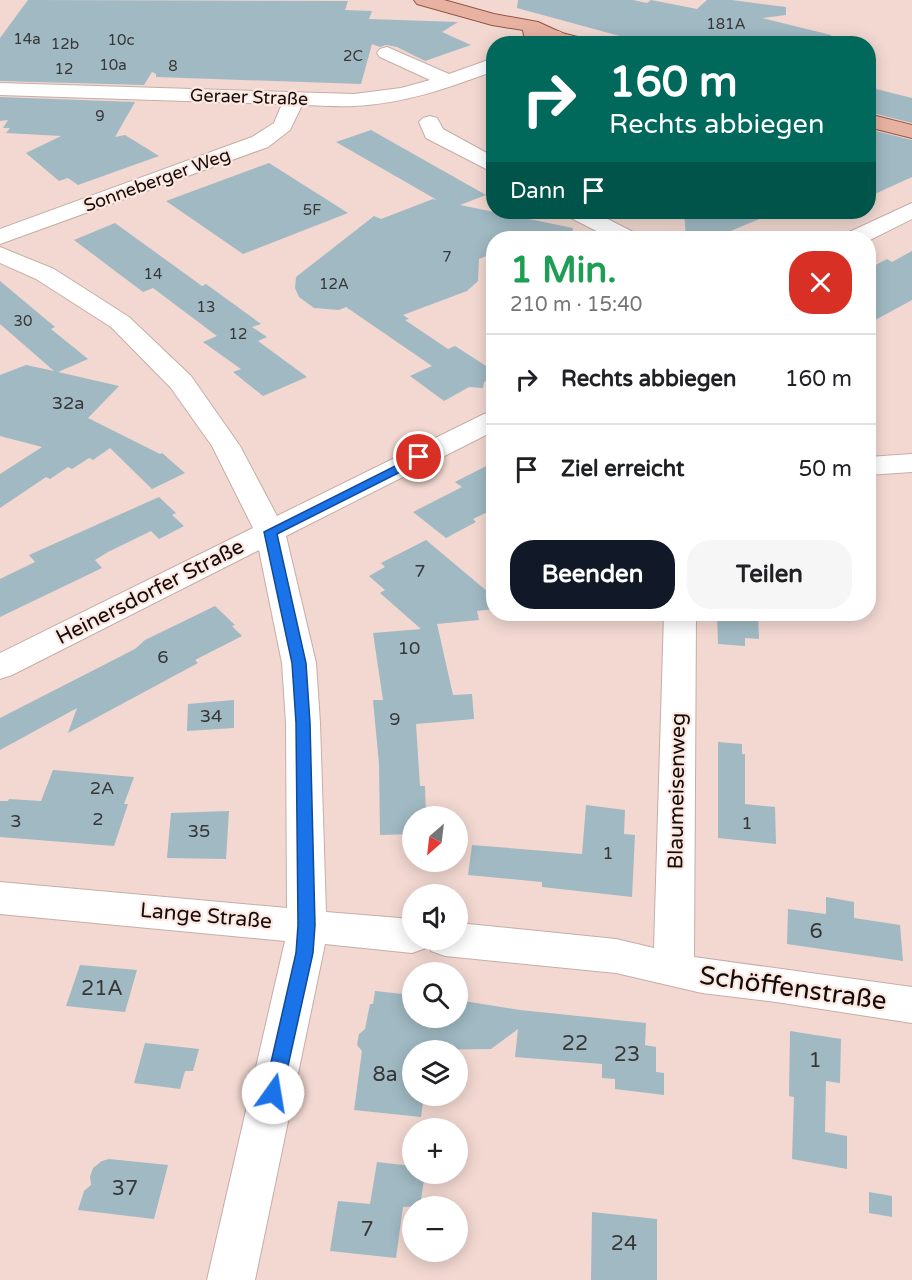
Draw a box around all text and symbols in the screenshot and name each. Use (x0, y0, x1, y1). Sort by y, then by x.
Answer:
house number: 181A (706, 15, 746, 33)
house number: 14a (13, 30, 41, 48)
house number: 10c (108, 31, 134, 49)
house number: 12b (51, 35, 79, 53)
house number: 2C (343, 47, 363, 65)
house number: 10a (99, 56, 127, 74)
house number: 8 (168, 57, 178, 75)
text: 160 m (609, 57, 738, 108)
house number: 12 (55, 60, 73, 78)
icon: right (510, 60, 588, 138)
street label: Geraer Straße (190, 84, 308, 110)
house number: 9 (95, 107, 105, 125)
text: Rechts abbiegen (609, 108, 824, 141)
street label: Sonneberger Weg (81, 143, 233, 217)
icon: arrive (577, 174, 610, 207)
text: Dann (510, 178, 565, 204)
house number: 5F (303, 201, 321, 219)
house number: 7 (442, 248, 452, 266)
text: 1 Min. (510, 249, 617, 292)
button: close (789, 251, 852, 314)
house number: 14 (144, 265, 162, 283)
house number: 12A (319, 275, 349, 293)
text: 210 m · 15:40 (510, 293, 642, 317)
house number: 13 (197, 298, 215, 316)
house number: 30 (14, 312, 32, 330)
house number: 12 (229, 325, 247, 343)
icon: right (510, 363, 543, 396)
text: Rechts abbiegen (561, 366, 736, 392)
text: 160 m (785, 366, 852, 392)
house number: 32a (52, 392, 84, 414)
pin (393, 431, 444, 482)
icon: arrive (402, 440, 435, 473)
icon: arrive (510, 453, 543, 486)
text: Ziel erreicht (561, 456, 684, 482)
text: 50 m (798, 456, 852, 482)
street label: Heinersdorfer Straße (52, 534, 248, 650)
button: Beenden (510, 540, 675, 609)
button: Teilen (687, 540, 852, 609)
house number: 7 (414, 560, 426, 582)
house number: 10 (398, 637, 420, 659)
house number: 6 (157, 646, 169, 668)
house number: 34 (200, 705, 222, 727)
house number: 9 (389, 708, 401, 730)
street label: Blaumeisenweg (663, 712, 691, 870)
house number: 2A (90, 777, 114, 799)
north arrow (402, 806, 468, 872)
map controls (402, 806, 468, 1262)
house number: 2 (92, 808, 104, 830)
house number: 3 (10, 810, 22, 832)
house number: 1 (741, 812, 753, 834)
house number: 35 (188, 820, 210, 842)
house number: 1 (602, 842, 614, 864)
button: sound (402, 884, 468, 950)
street label: Lange Straße (139, 898, 273, 934)
house number: 6 (809, 919, 823, 944)
street label: Schöffenstraße (697, 960, 889, 1016)
button: search (402, 962, 468, 1028)
house number: 21A (81, 976, 123, 1001)
house number: 22 (562, 1031, 588, 1056)
button: layers (402, 1040, 468, 1106)
house number: 23 (614, 1042, 640, 1067)
house number: 1 (808, 1048, 822, 1073)
position arrow (241, 1061, 305, 1125)
house number: 8a (373, 1062, 398, 1087)
button: + (402, 1118, 468, 1184)
house number: 37 (112, 1176, 138, 1201)
button: − (402, 1196, 468, 1262)
house number: 7 (360, 1217, 374, 1242)
house number: 24 (611, 1231, 637, 1256)

